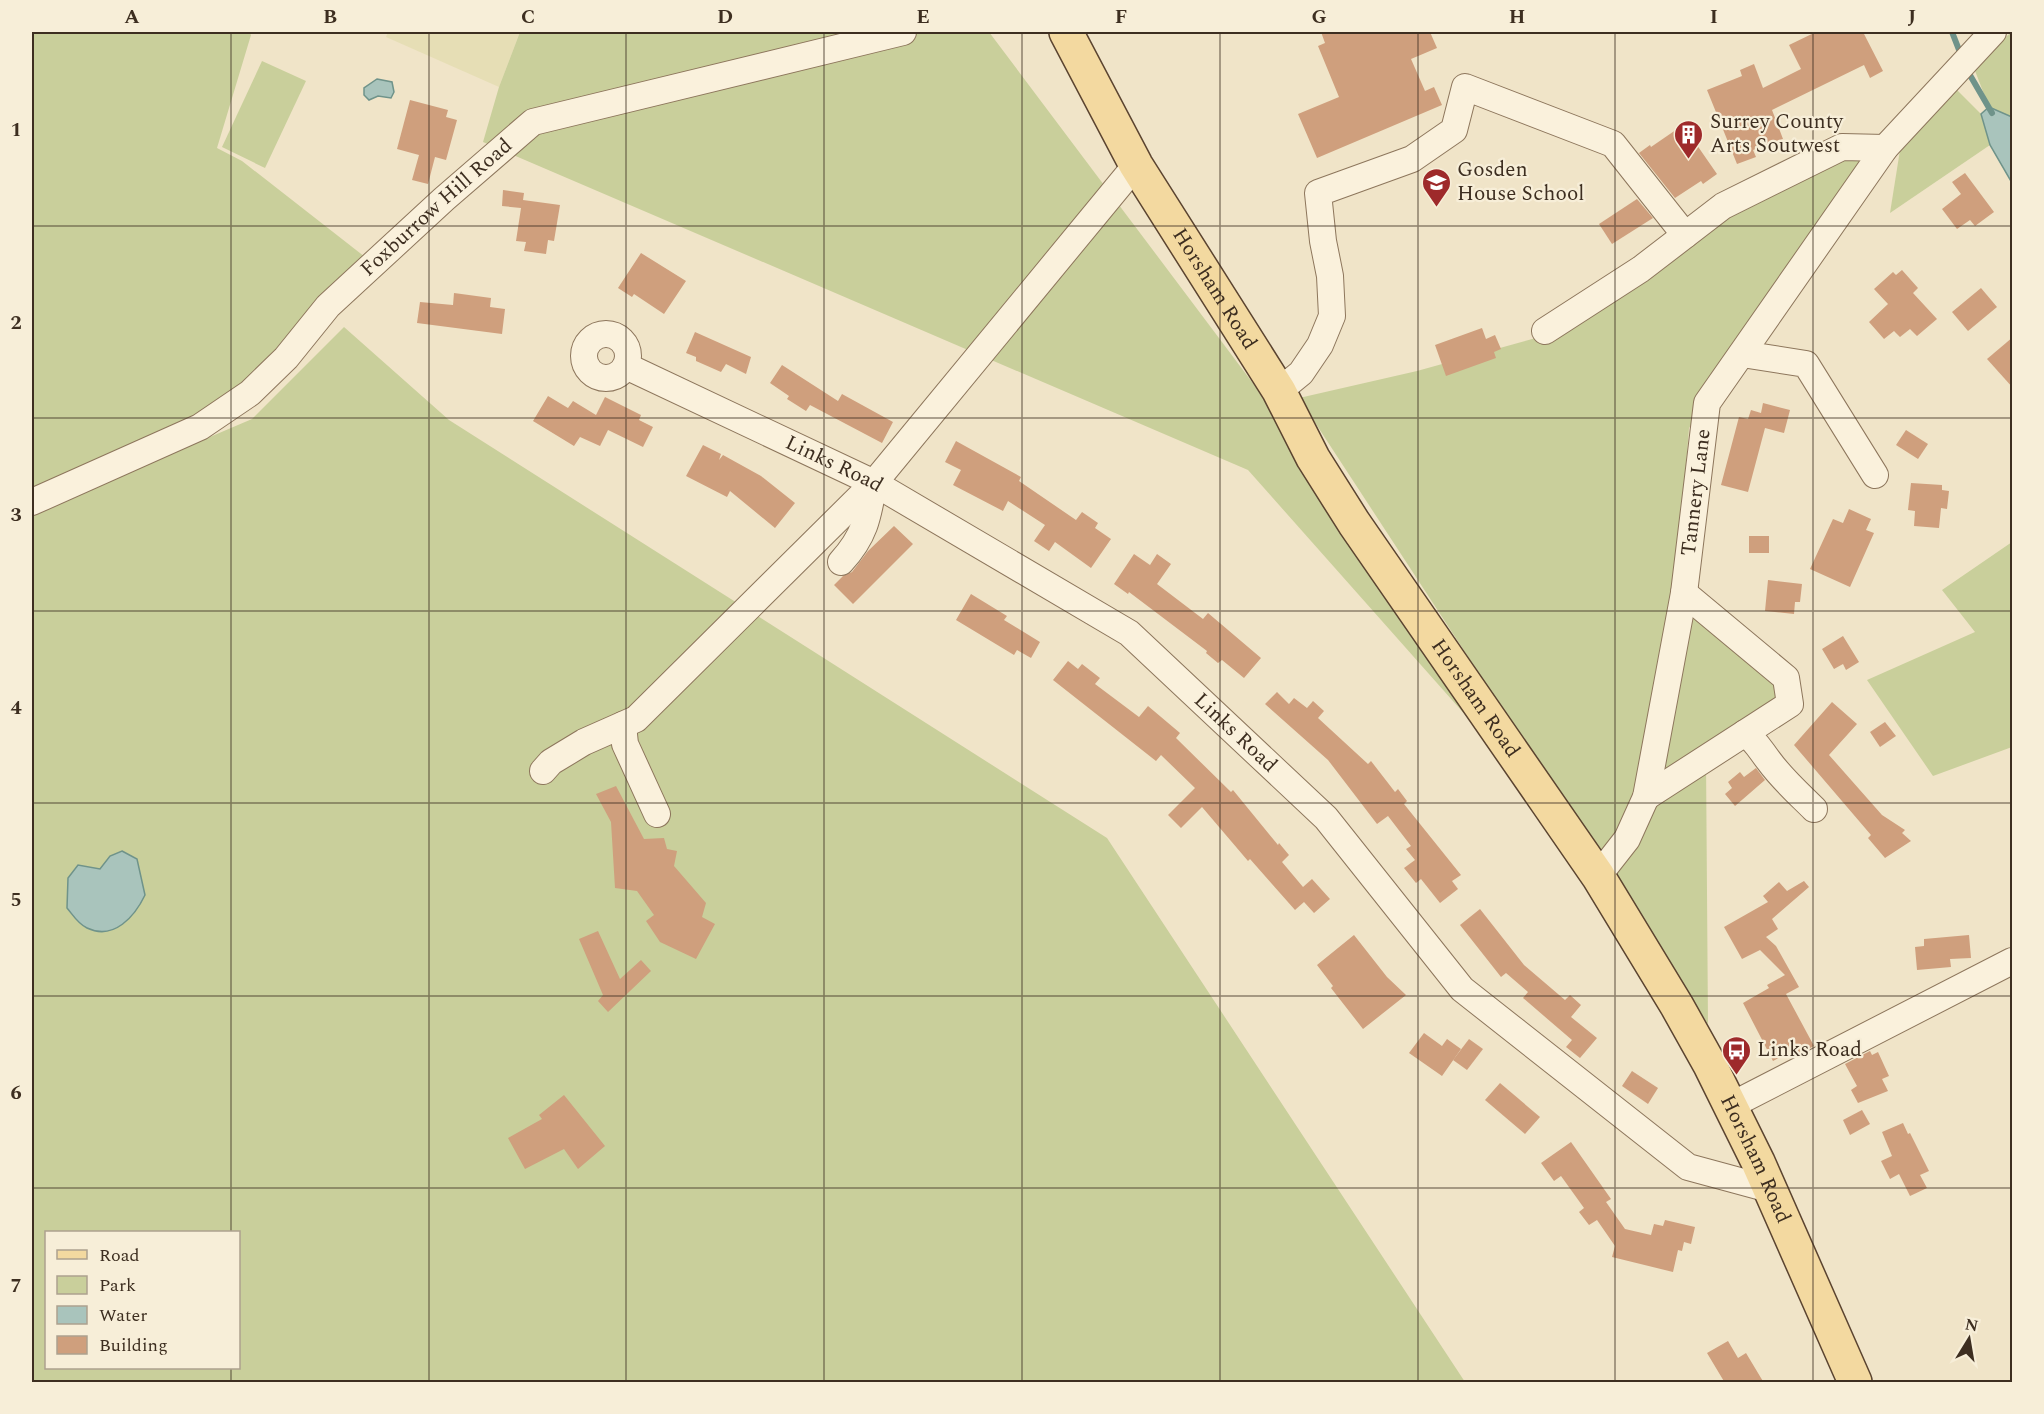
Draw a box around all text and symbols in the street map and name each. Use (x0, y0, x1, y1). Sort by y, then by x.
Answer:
text: A (124, 2, 140, 32)
text: B (323, 2, 337, 32)
text: C (521, 2, 535, 32)
text: D (717, 2, 733, 32)
text: E (916, 2, 930, 32)
text: F (1115, 2, 1127, 32)
text: G (1311, 2, 1327, 32)
text: H (1509, 2, 1525, 32)
text: I (1710, 2, 1718, 32)
text: J (1908, 2, 1916, 32)
place label: Surrey County Arts Soutwest (1710, 106, 1844, 162)
text: 1 (10, 115, 22, 145)
building icon: Surrey County Arts Soutwest (1673, 118, 1705, 160)
street label: Foxburrow Hill Road (353, 131, 520, 284)
place label: Gosden House School (1457, 154, 1584, 210)
school or university icon: Gosden House School (1420, 166, 1452, 208)
street label: Horsham Road (1164, 222, 1265, 356)
text: 2 (10, 308, 22, 338)
street label: Links Road (780, 427, 889, 501)
street label: Tannery Lane (1673, 427, 1720, 558)
text: 3 (10, 500, 22, 530)
street label: Horsham Road (1423, 632, 1528, 765)
street label: Links Road (1186, 685, 1285, 781)
text: 4 (10, 693, 22, 723)
text: 5 (10, 885, 22, 915)
bus stop icon: Links Road (1720, 1034, 1752, 1076)
place label: Links Road (1757, 1034, 1862, 1066)
text: 6 (10, 1078, 22, 1108)
street label: Horsham Road (1711, 1089, 1799, 1229)
legend (45, 1231, 240, 1369)
text: Road (99, 1242, 140, 1269)
text: 7 (10, 1271, 22, 1301)
text: Park (99, 1272, 136, 1299)
text: Water (99, 1302, 147, 1329)
north arrow (1939, 1309, 1999, 1369)
text: N (1963, 1312, 1980, 1338)
text: Building (99, 1332, 168, 1359)

